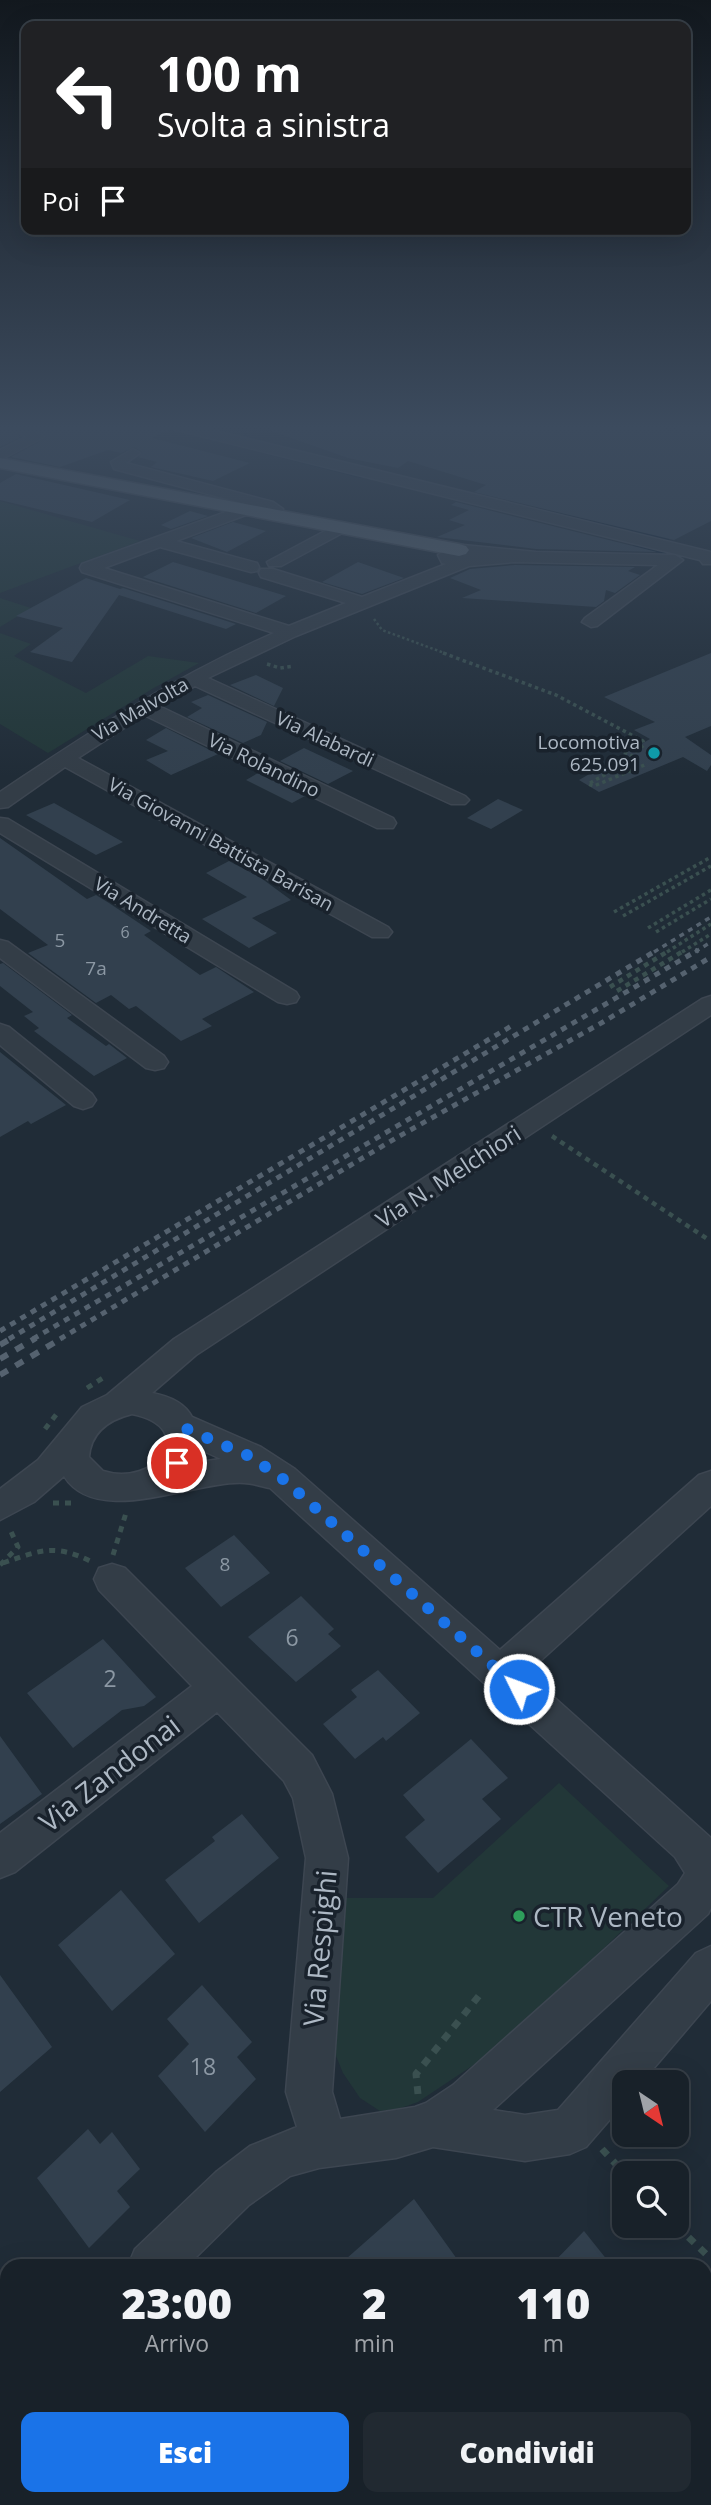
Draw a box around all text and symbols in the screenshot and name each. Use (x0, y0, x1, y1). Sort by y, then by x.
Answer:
text: 100 m (157, 40, 302, 106)
icon: left (42, 49, 133, 140)
text: Svolta a sinistra (157, 103, 390, 146)
icon: arrive (94, 182, 132, 220)
text: Poi (42, 183, 80, 219)
street label: Via Malvolta (87, 671, 193, 747)
street label: Via Alabardi (272, 705, 378, 773)
street label: Via Rolandino (204, 727, 324, 803)
place label: Locomotiva 625.091 (537, 729, 640, 777)
marker: Locomotiva 625.091 (646, 745, 662, 761)
street label: Via Giovanni Battista Barisan (104, 771, 338, 917)
street label: Via Andretta (89, 871, 197, 949)
house number: 6 (120, 921, 130, 943)
house number: 5 (55, 927, 65, 953)
house number: 7a (85, 955, 107, 981)
street label: Via N. Melchiori (369, 1117, 527, 1235)
pin (147, 1433, 207, 1493)
icon: arrive (158, 1444, 196, 1482)
house number: 8 (220, 1551, 230, 1577)
house number: 6 (285, 1621, 299, 1653)
position arrow (482, 1652, 556, 1726)
house number: 2 (103, 1662, 117, 1694)
street label: Via Zandonai (31, 1706, 187, 1840)
street label: Via Respighi (293, 1868, 345, 2028)
place label: CTR Veneto (533, 1897, 683, 1935)
marker: CTR Veneto (511, 1908, 527, 1924)
house number: 18 (190, 2050, 216, 2082)
north arrow (612, 2070, 690, 2147)
map controls (612, 2070, 689, 2238)
button: search (612, 2161, 689, 2238)
text: 23:00 (122, 2274, 232, 2331)
text: 2 (362, 2274, 387, 2331)
text: 110 (517, 2274, 590, 2331)
text: Arrivo (145, 2327, 209, 2359)
text: min (354, 2327, 395, 2359)
text: m (543, 2327, 564, 2359)
button: Esci (21, 2412, 349, 2492)
button: Condividi (363, 2412, 691, 2492)

